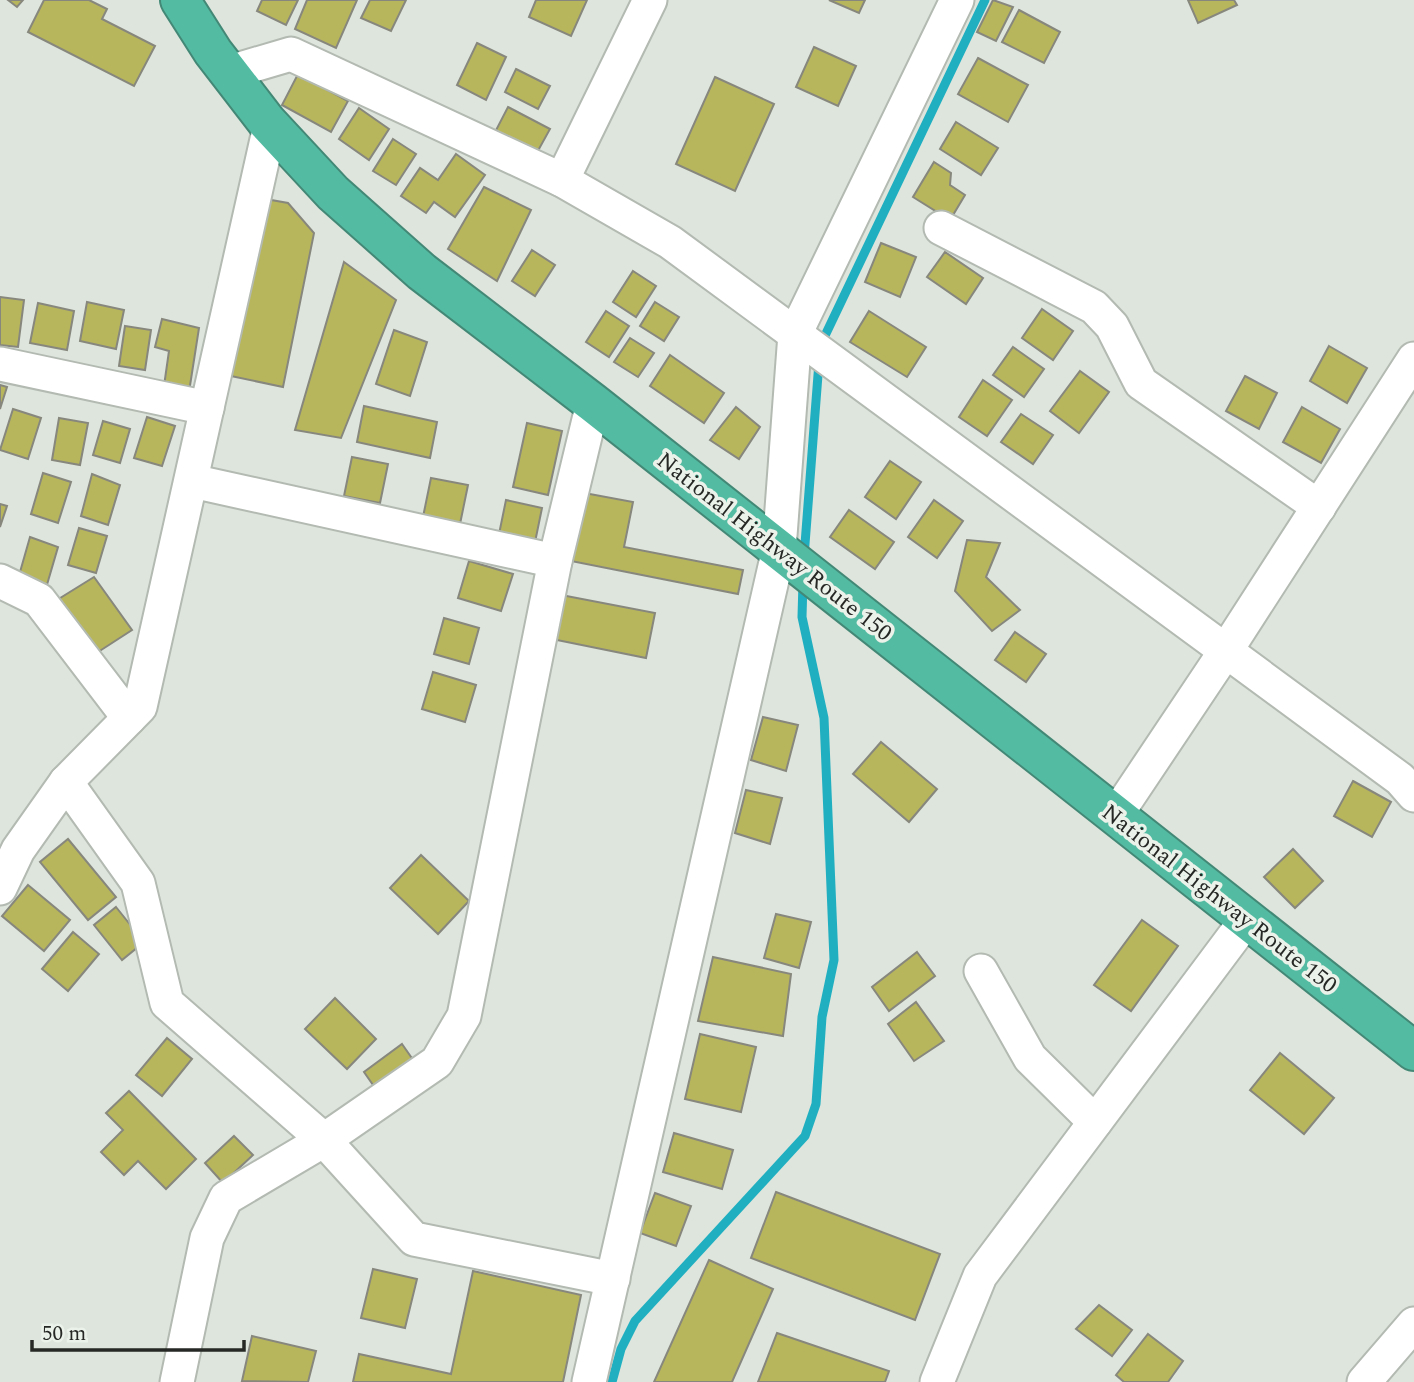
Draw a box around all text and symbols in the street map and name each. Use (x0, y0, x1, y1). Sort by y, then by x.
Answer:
street label: National Highway Route 150 (649, 444, 899, 650)
street label: National Highway Route 150 (1094, 796, 1344, 1002)
scale bar (32, 1308, 243, 1352)
text: 50 m (42, 1318, 86, 1350)

